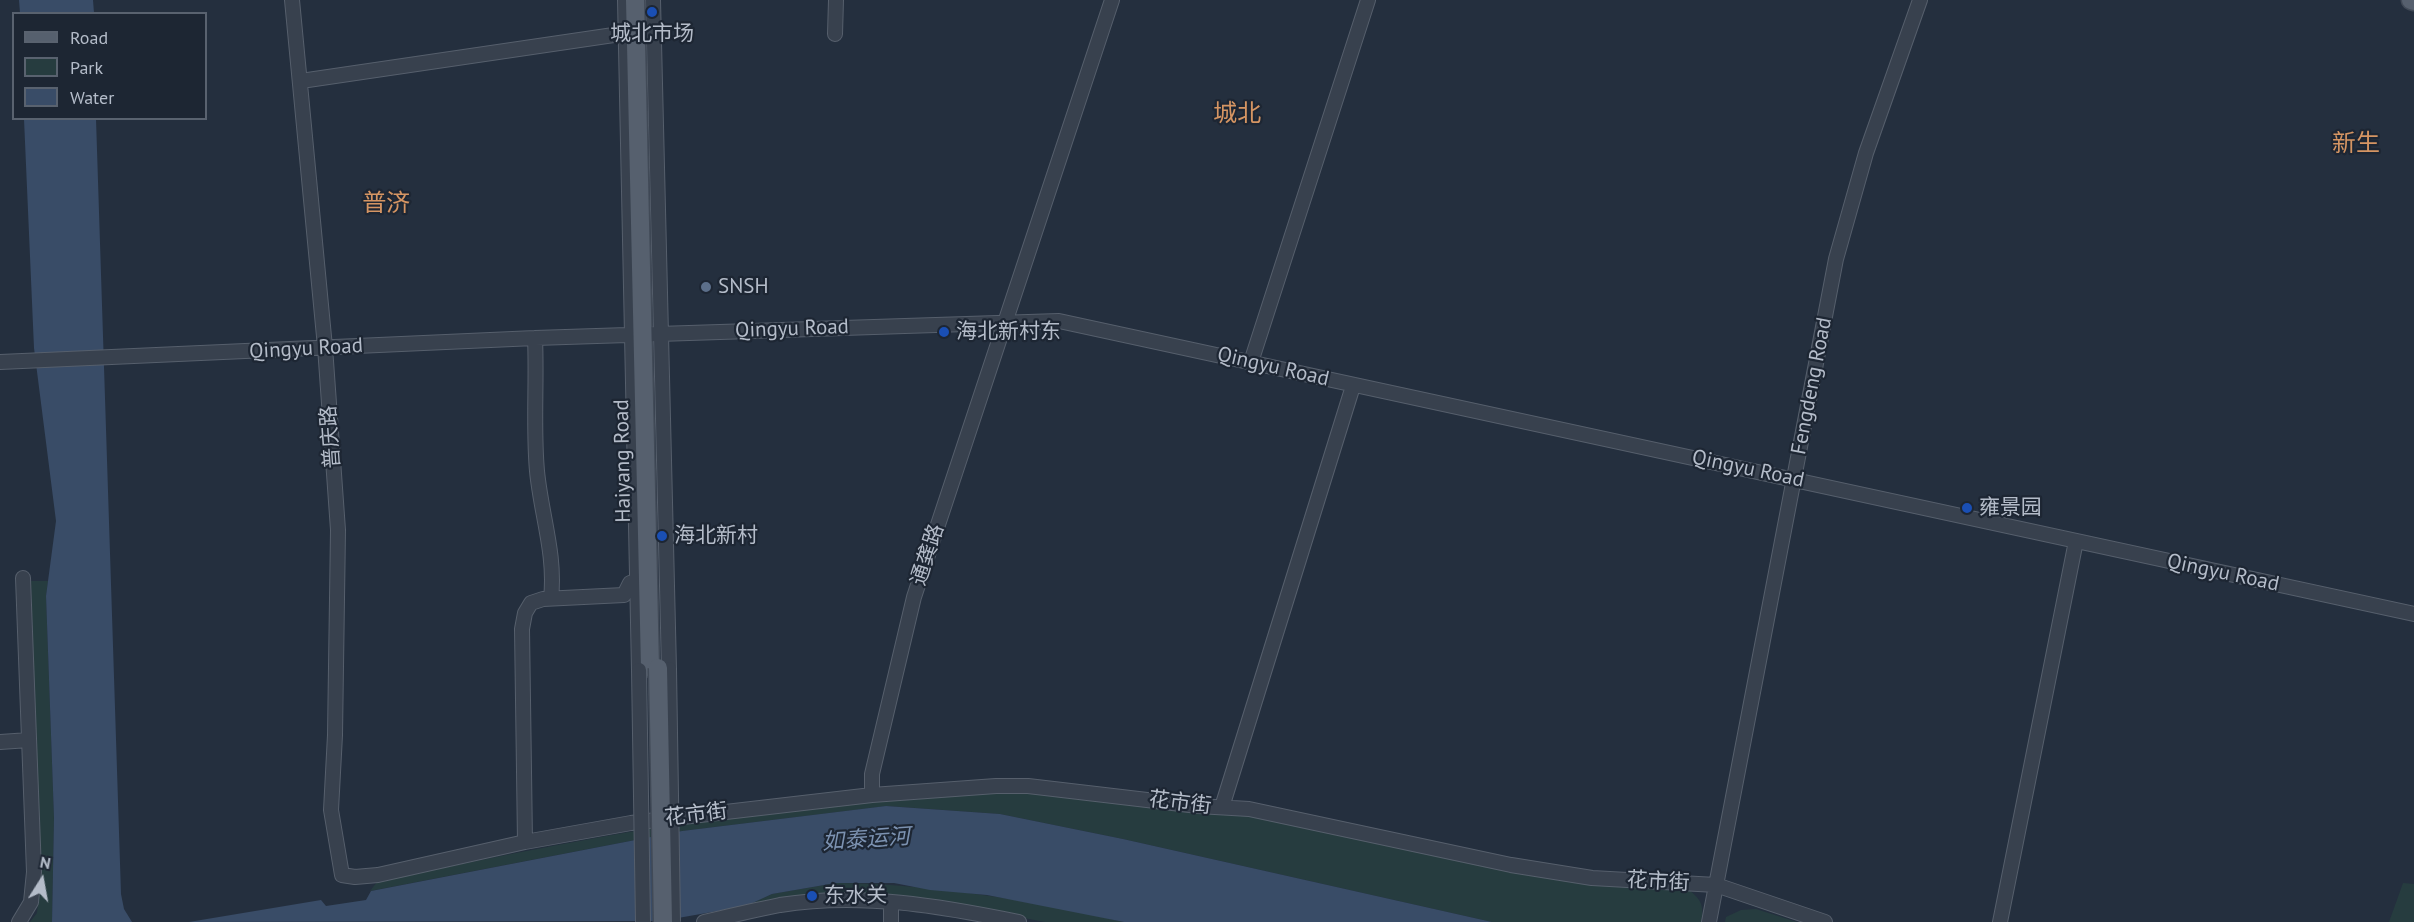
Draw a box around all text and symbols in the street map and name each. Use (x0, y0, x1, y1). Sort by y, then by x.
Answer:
marker: 城北市场 (645, 5, 659, 19)
legend (12, 12, 207, 120)
place label: 城北市场 (610, 21, 694, 47)
text: Road (70, 26, 108, 49)
text: Park (70, 56, 103, 79)
text: Water (70, 86, 114, 109)
district label: 城北 (1213, 100, 1261, 128)
district label: 新生 (2332, 130, 2380, 158)
district label: 普济 (362, 190, 410, 218)
place label: SNSH (718, 274, 769, 300)
marker: SNSH (699, 280, 713, 294)
street label: Qingyu Road (735, 314, 849, 344)
street label: Fengdeng Road (1786, 315, 1838, 457)
place label: 海北新村东 (956, 319, 1061, 345)
marker: 海北新村东 (937, 325, 951, 339)
street label: Qingyu Road (248, 333, 364, 365)
street label: Qingyu Road (1215, 342, 1331, 392)
street label: Haiyang Road (609, 399, 637, 523)
street label: 普庆路 (316, 405, 346, 469)
street label: Qingyu Road (1690, 445, 1806, 493)
place label: 雍景园 (1979, 495, 2042, 521)
marker: 雍景园 (1960, 501, 1974, 515)
street label: 通龚路 (906, 521, 950, 589)
place label: 海北新村 (674, 523, 758, 549)
marker: 海北新村 (655, 529, 669, 543)
street label: Qingyu Road (2165, 549, 2281, 597)
street label: 花市街 (1147, 787, 1213, 819)
street label: 花市街 (663, 799, 729, 831)
water label: 如泰运河 (821, 824, 911, 856)
north arrow (12, 850, 72, 910)
text: N (38, 852, 52, 873)
street label: 花市街 (1626, 868, 1690, 896)
place label: 东水关 (824, 883, 887, 909)
marker: 东水关 (805, 889, 819, 903)

